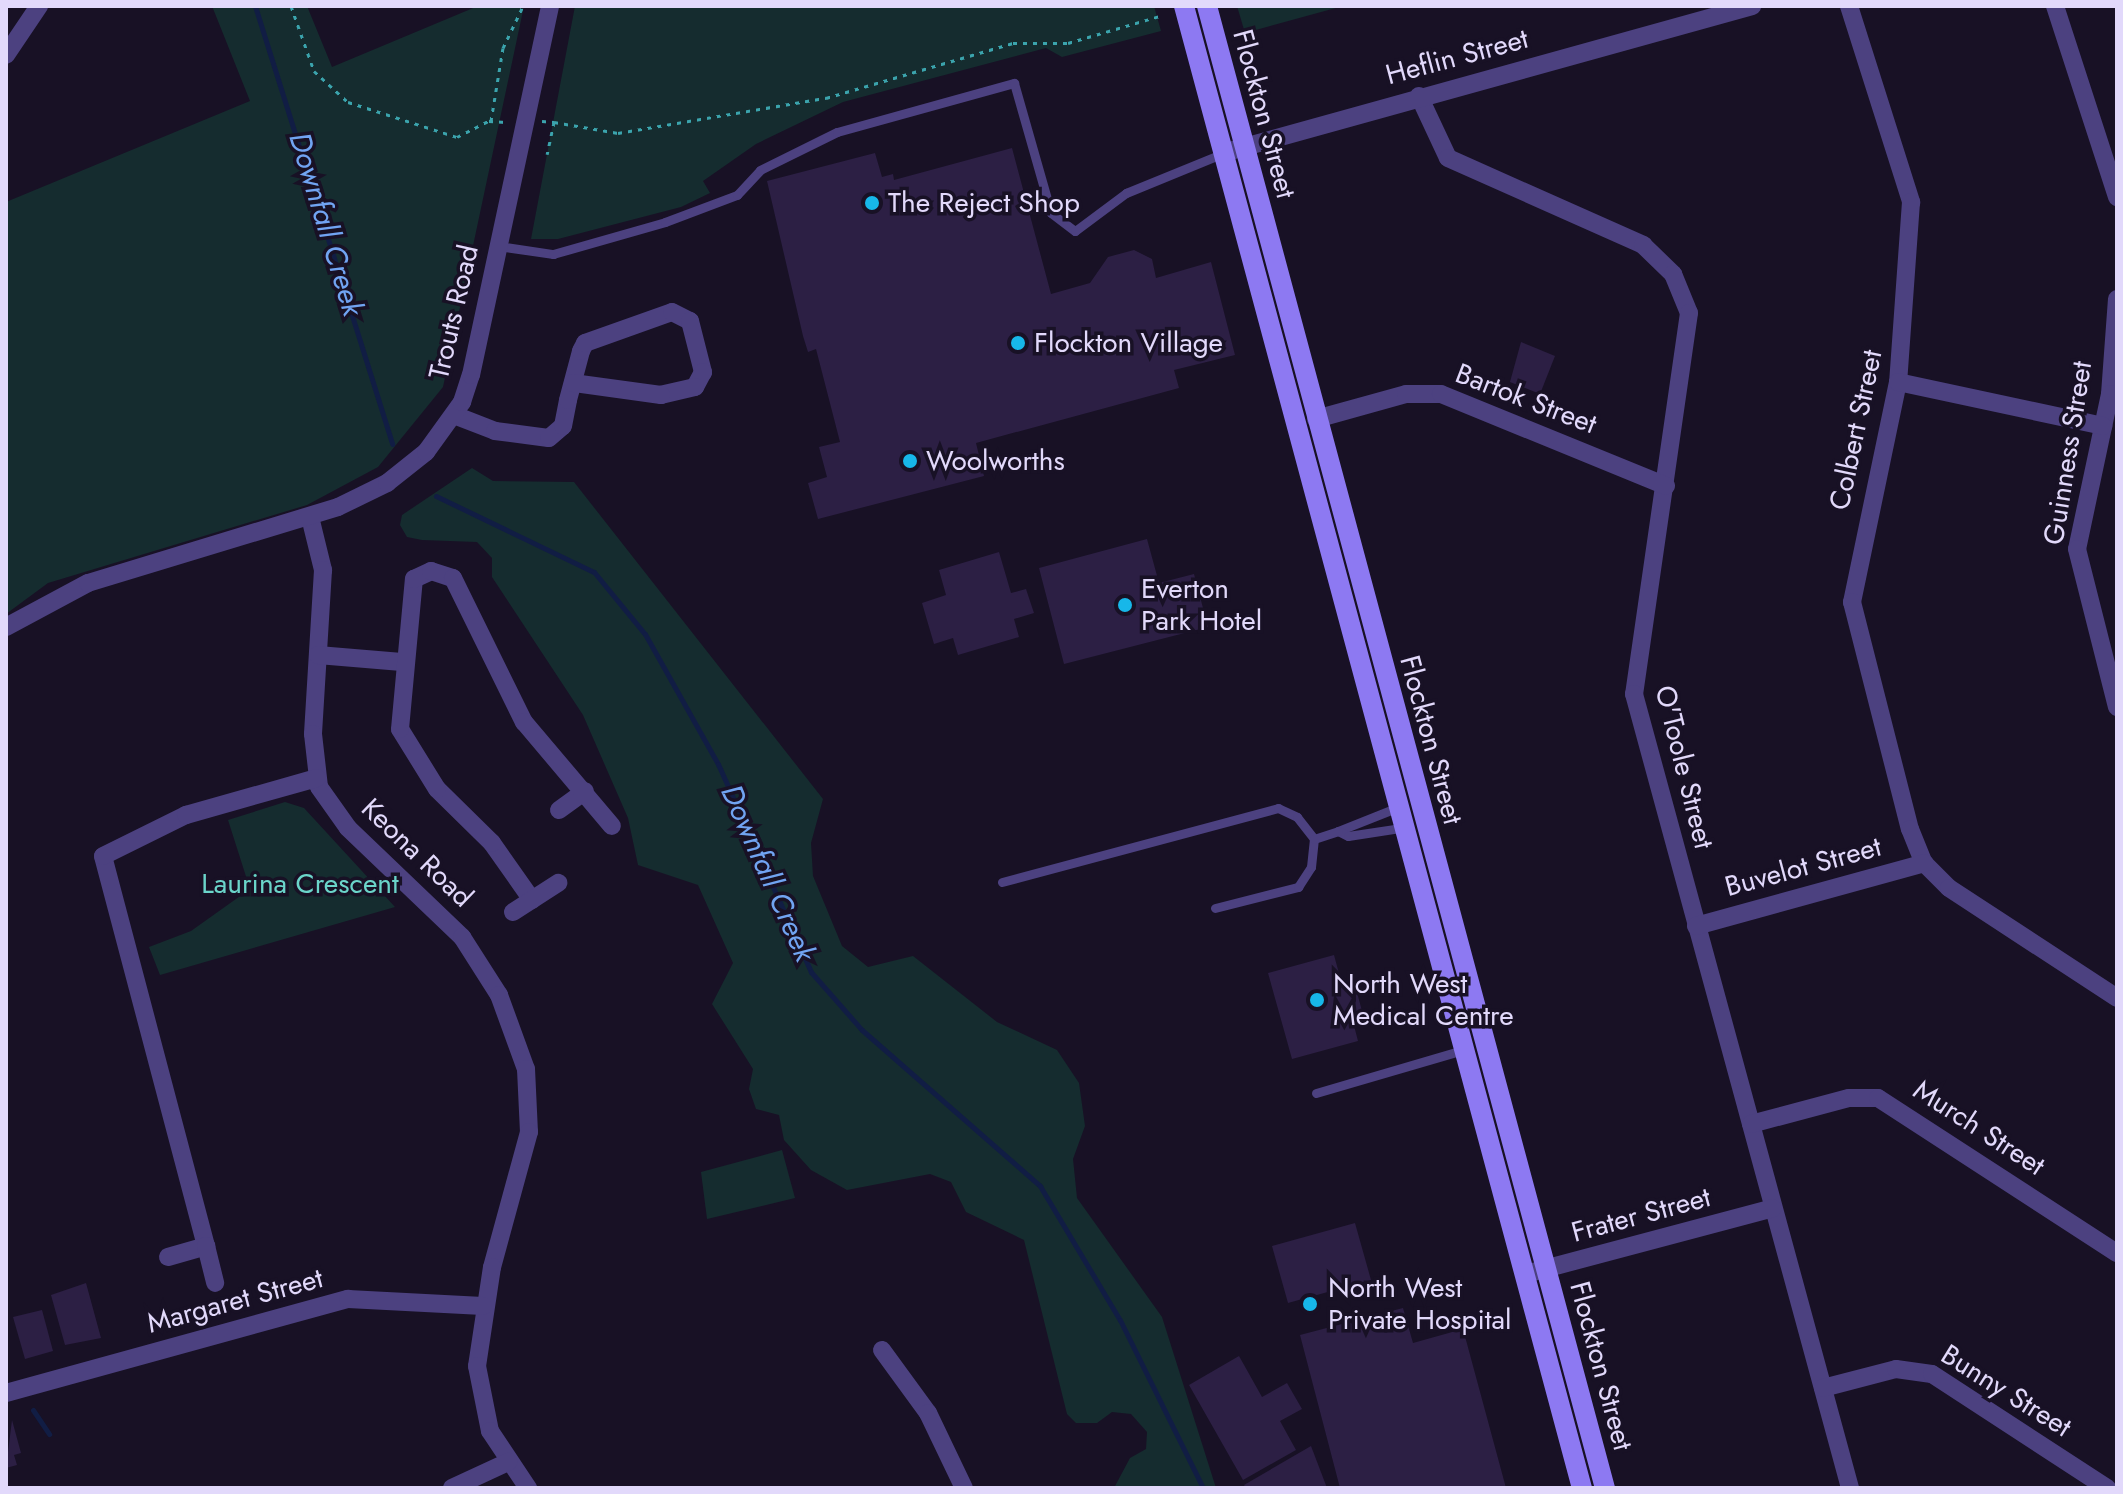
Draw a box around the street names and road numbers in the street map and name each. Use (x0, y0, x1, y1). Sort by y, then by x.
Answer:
street label: Heflin Street (1382, 22, 1532, 92)
street label: Flockton Street (1225, 26, 1303, 202)
street label: Trouts Road (422, 242, 486, 382)
street label: Colbert Street (1823, 347, 1889, 513)
street label: Bartok Street (1451, 357, 1601, 441)
street label: Guinness Street (2037, 359, 2099, 547)
street label: Flockton Street (1392, 652, 1470, 828)
street label: O'Toole Street (1648, 682, 1720, 852)
street label: Keona Road (354, 792, 480, 914)
street label: Buvelot Street (1721, 830, 1885, 904)
street label: Murch Street (1907, 1073, 2051, 1183)
street label: Frater Street (1568, 1180, 1714, 1250)
street label: Margaret Street (144, 1261, 326, 1341)
street label: Flockton Street (1562, 1278, 1640, 1454)
street label: Bunny Street (1935, 1338, 2077, 1444)

